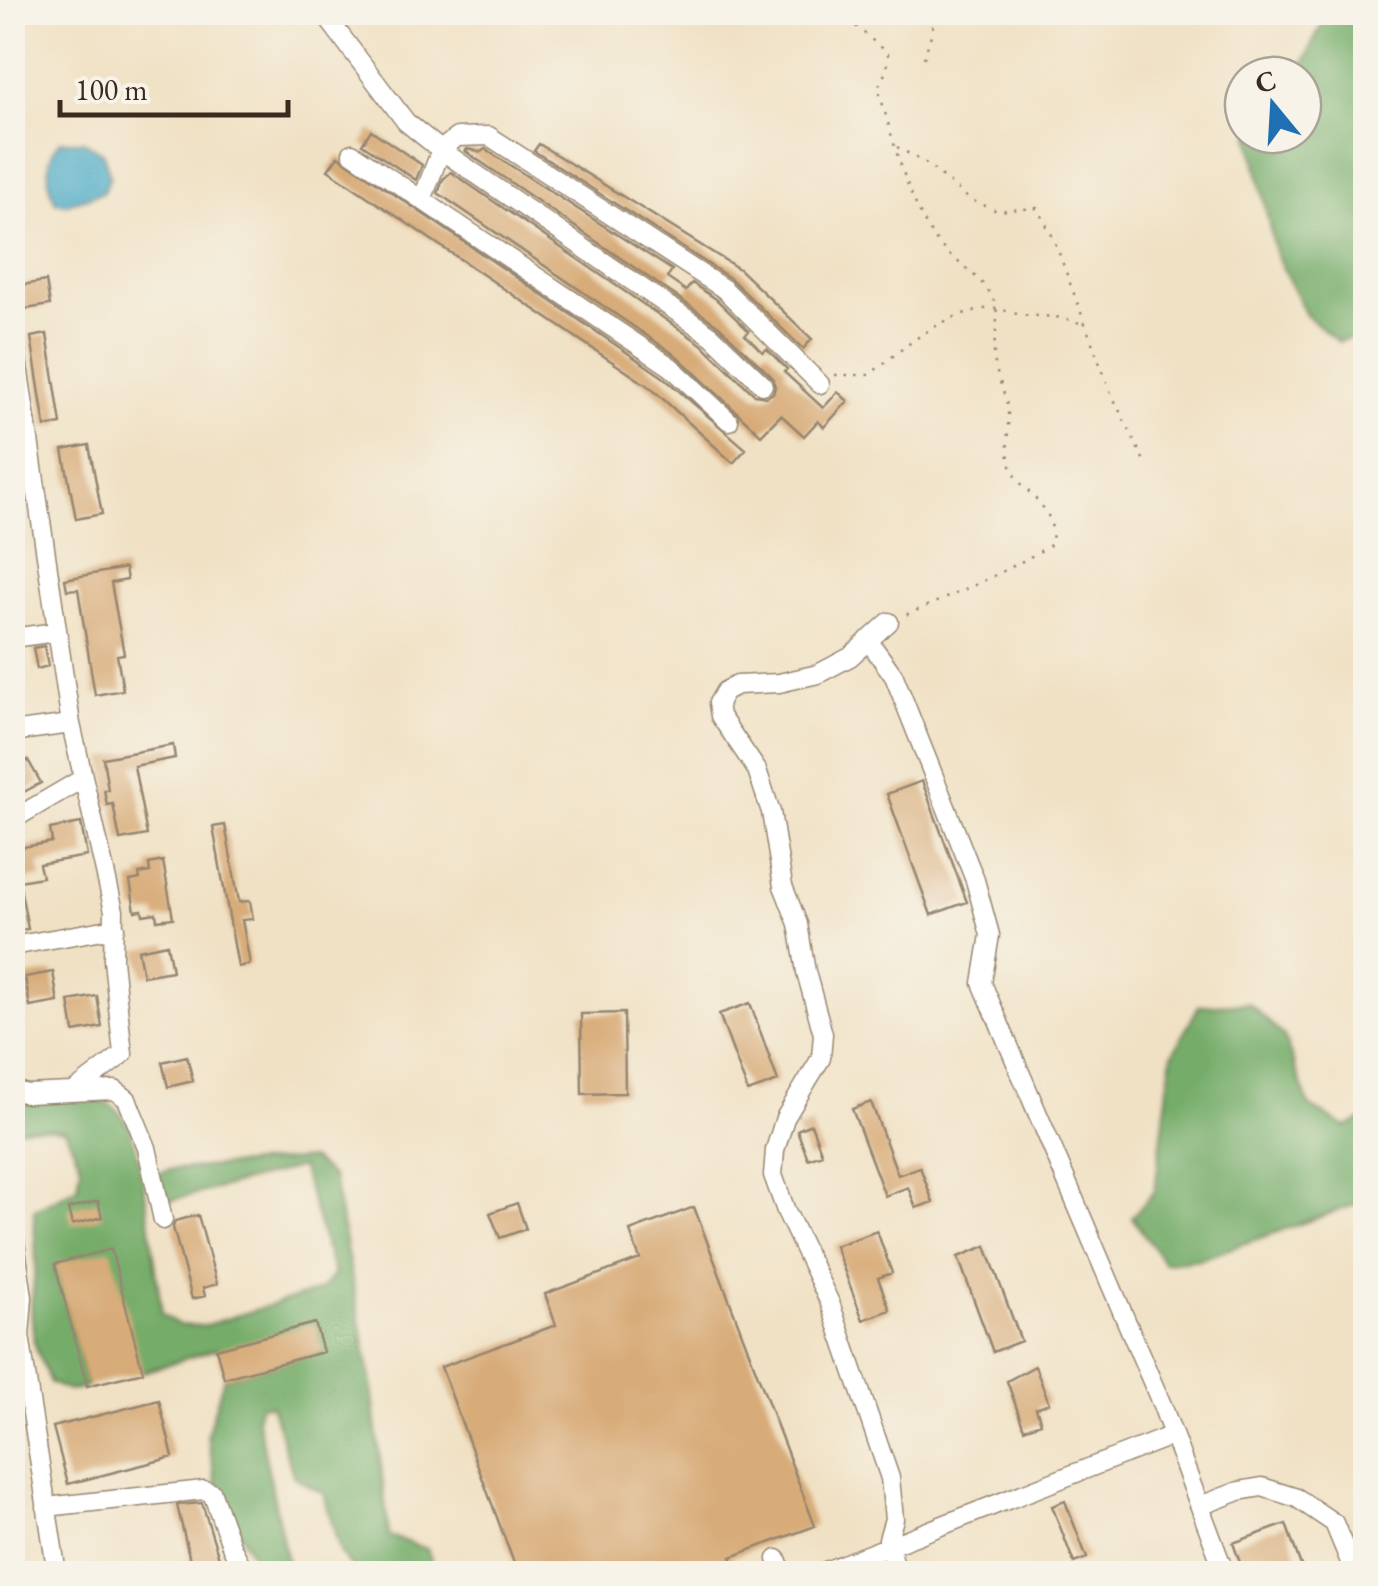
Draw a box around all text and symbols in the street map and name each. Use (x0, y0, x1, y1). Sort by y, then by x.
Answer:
scale bar (60, 55, 288, 117)
north arrow (1223, 55, 1323, 155)
text: С (1250, 61, 1280, 101)
text: 100 m (75, 70, 148, 109)

